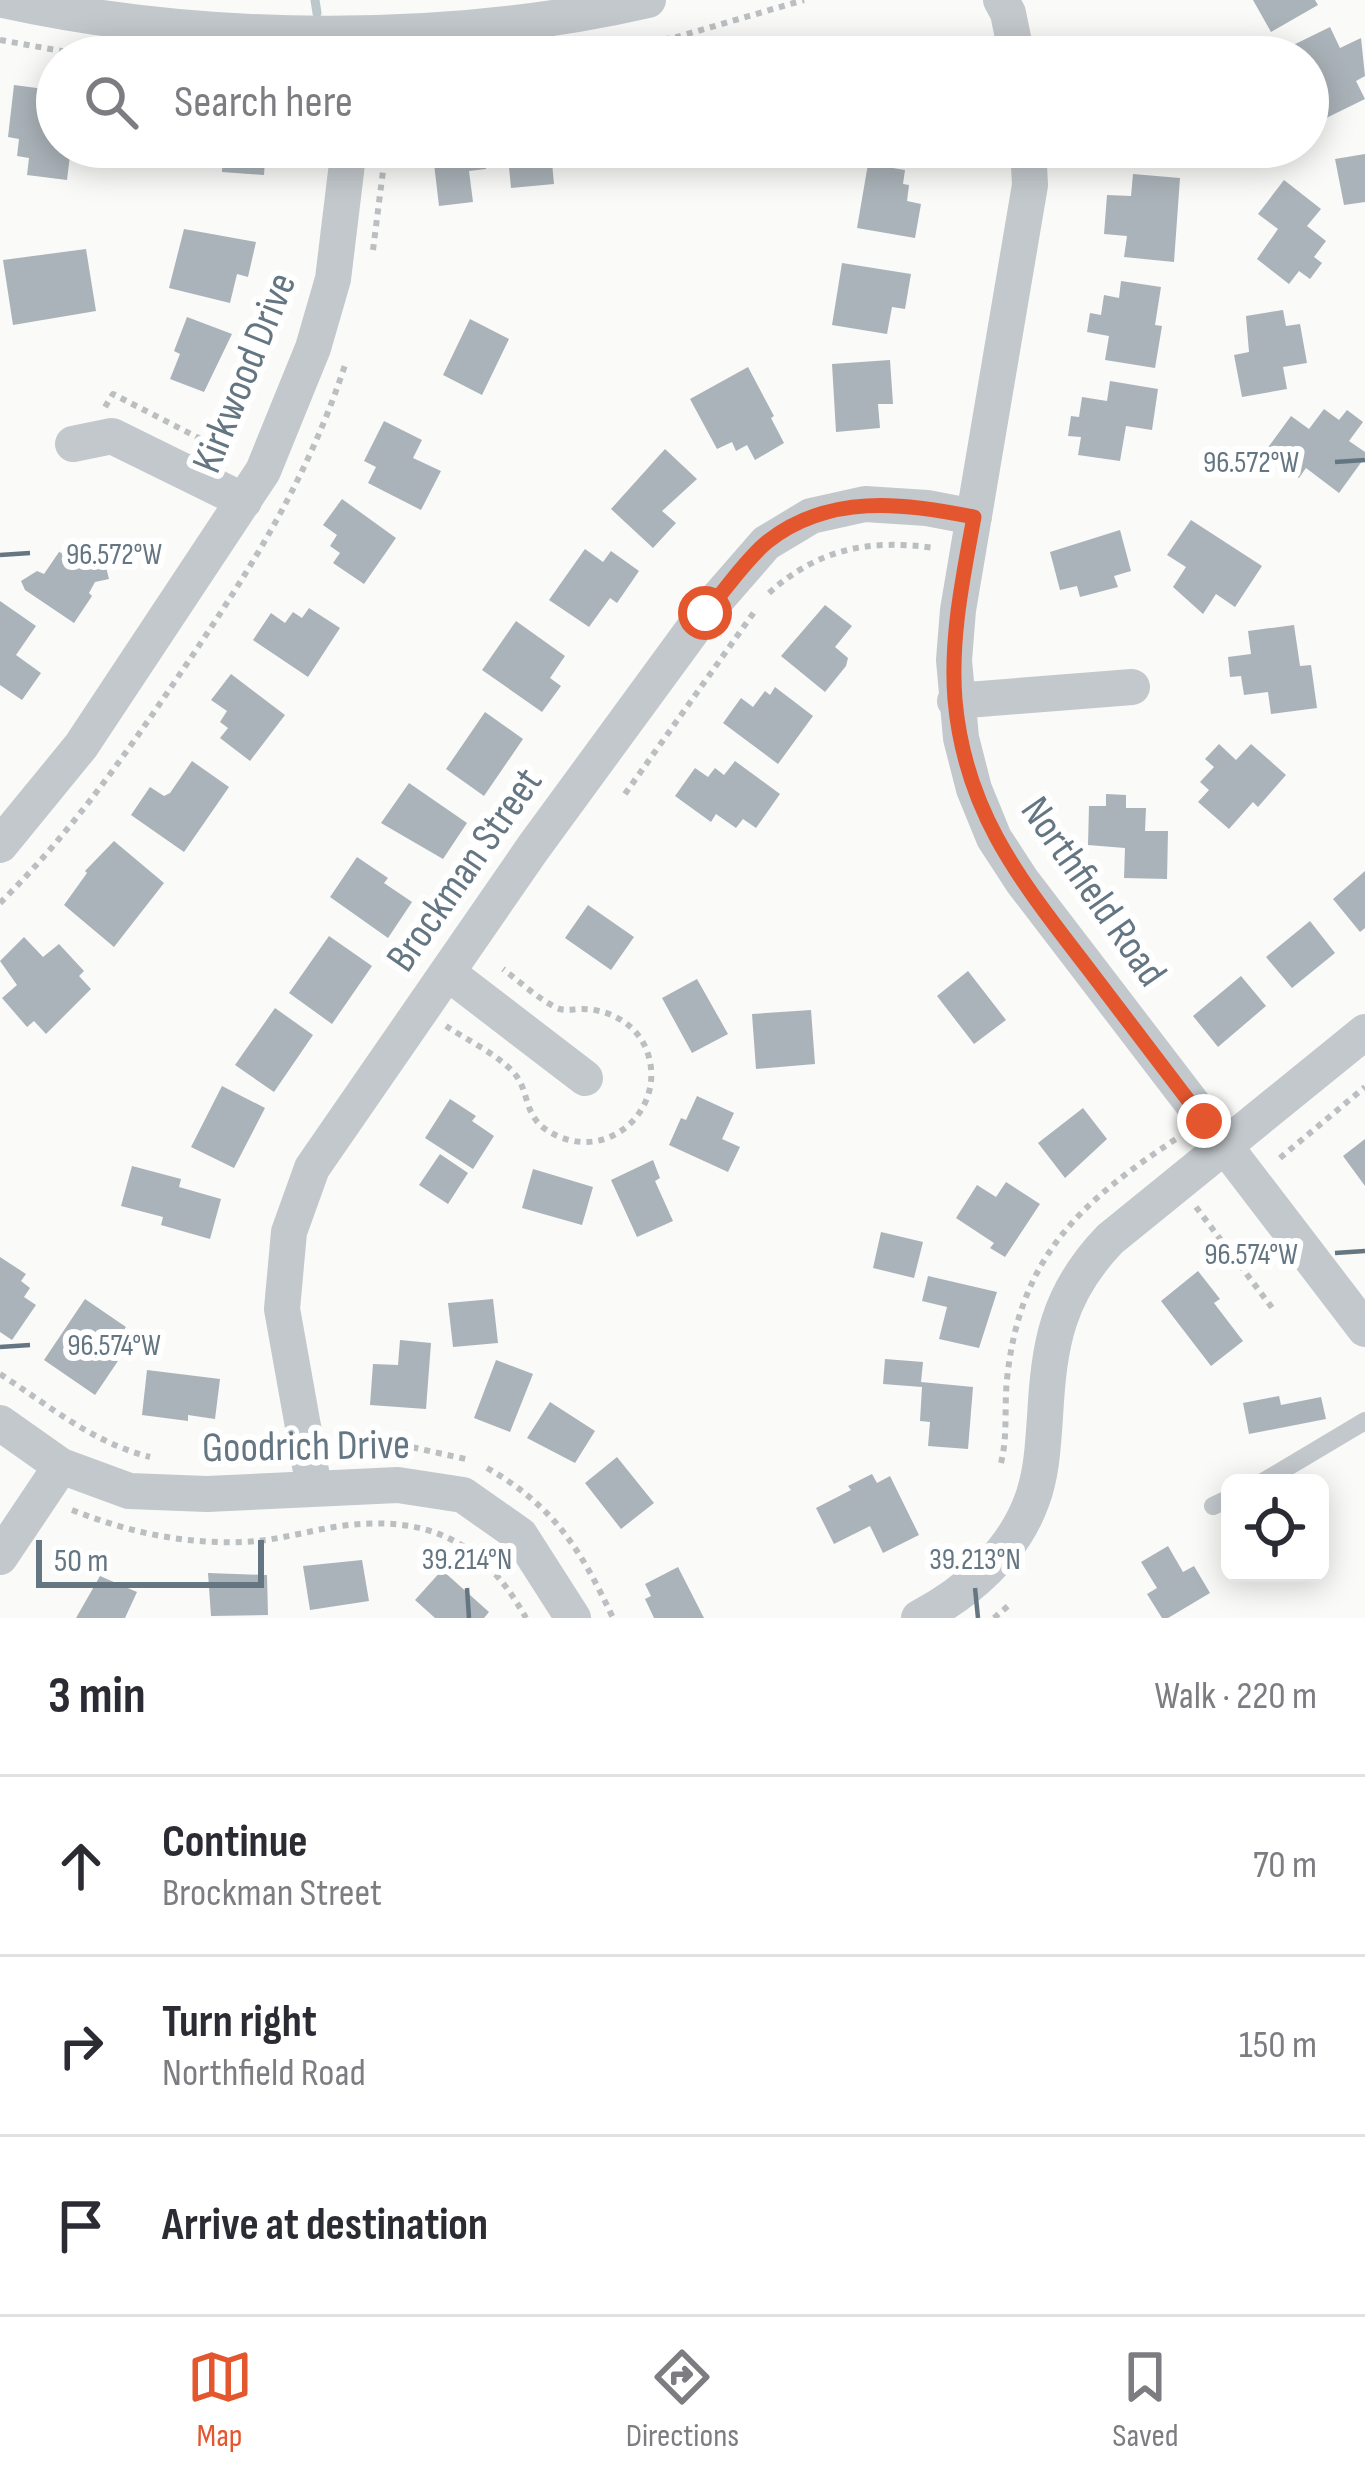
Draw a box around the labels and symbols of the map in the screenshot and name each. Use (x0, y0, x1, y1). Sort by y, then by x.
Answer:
street label: Kirkwood Drive (182, 266, 308, 480)
text: 96.572°W (1203, 445, 1299, 481)
text: 96.572°W (66, 537, 162, 573)
route start (678, 586, 732, 640)
street label: Brockman Street (376, 758, 554, 982)
street label: Northfield Road (1009, 788, 1177, 996)
route end (1177, 1094, 1231, 1148)
text: 96.574°W (1204, 1237, 1298, 1273)
text: 96.574°W (67, 1328, 161, 1364)
street label: Goodrich Drive (202, 1420, 410, 1474)
scale bar (36, 1534, 264, 1587)
text: 39.214°N (422, 1542, 512, 1578)
text: 39.213°N (929, 1542, 1021, 1578)

